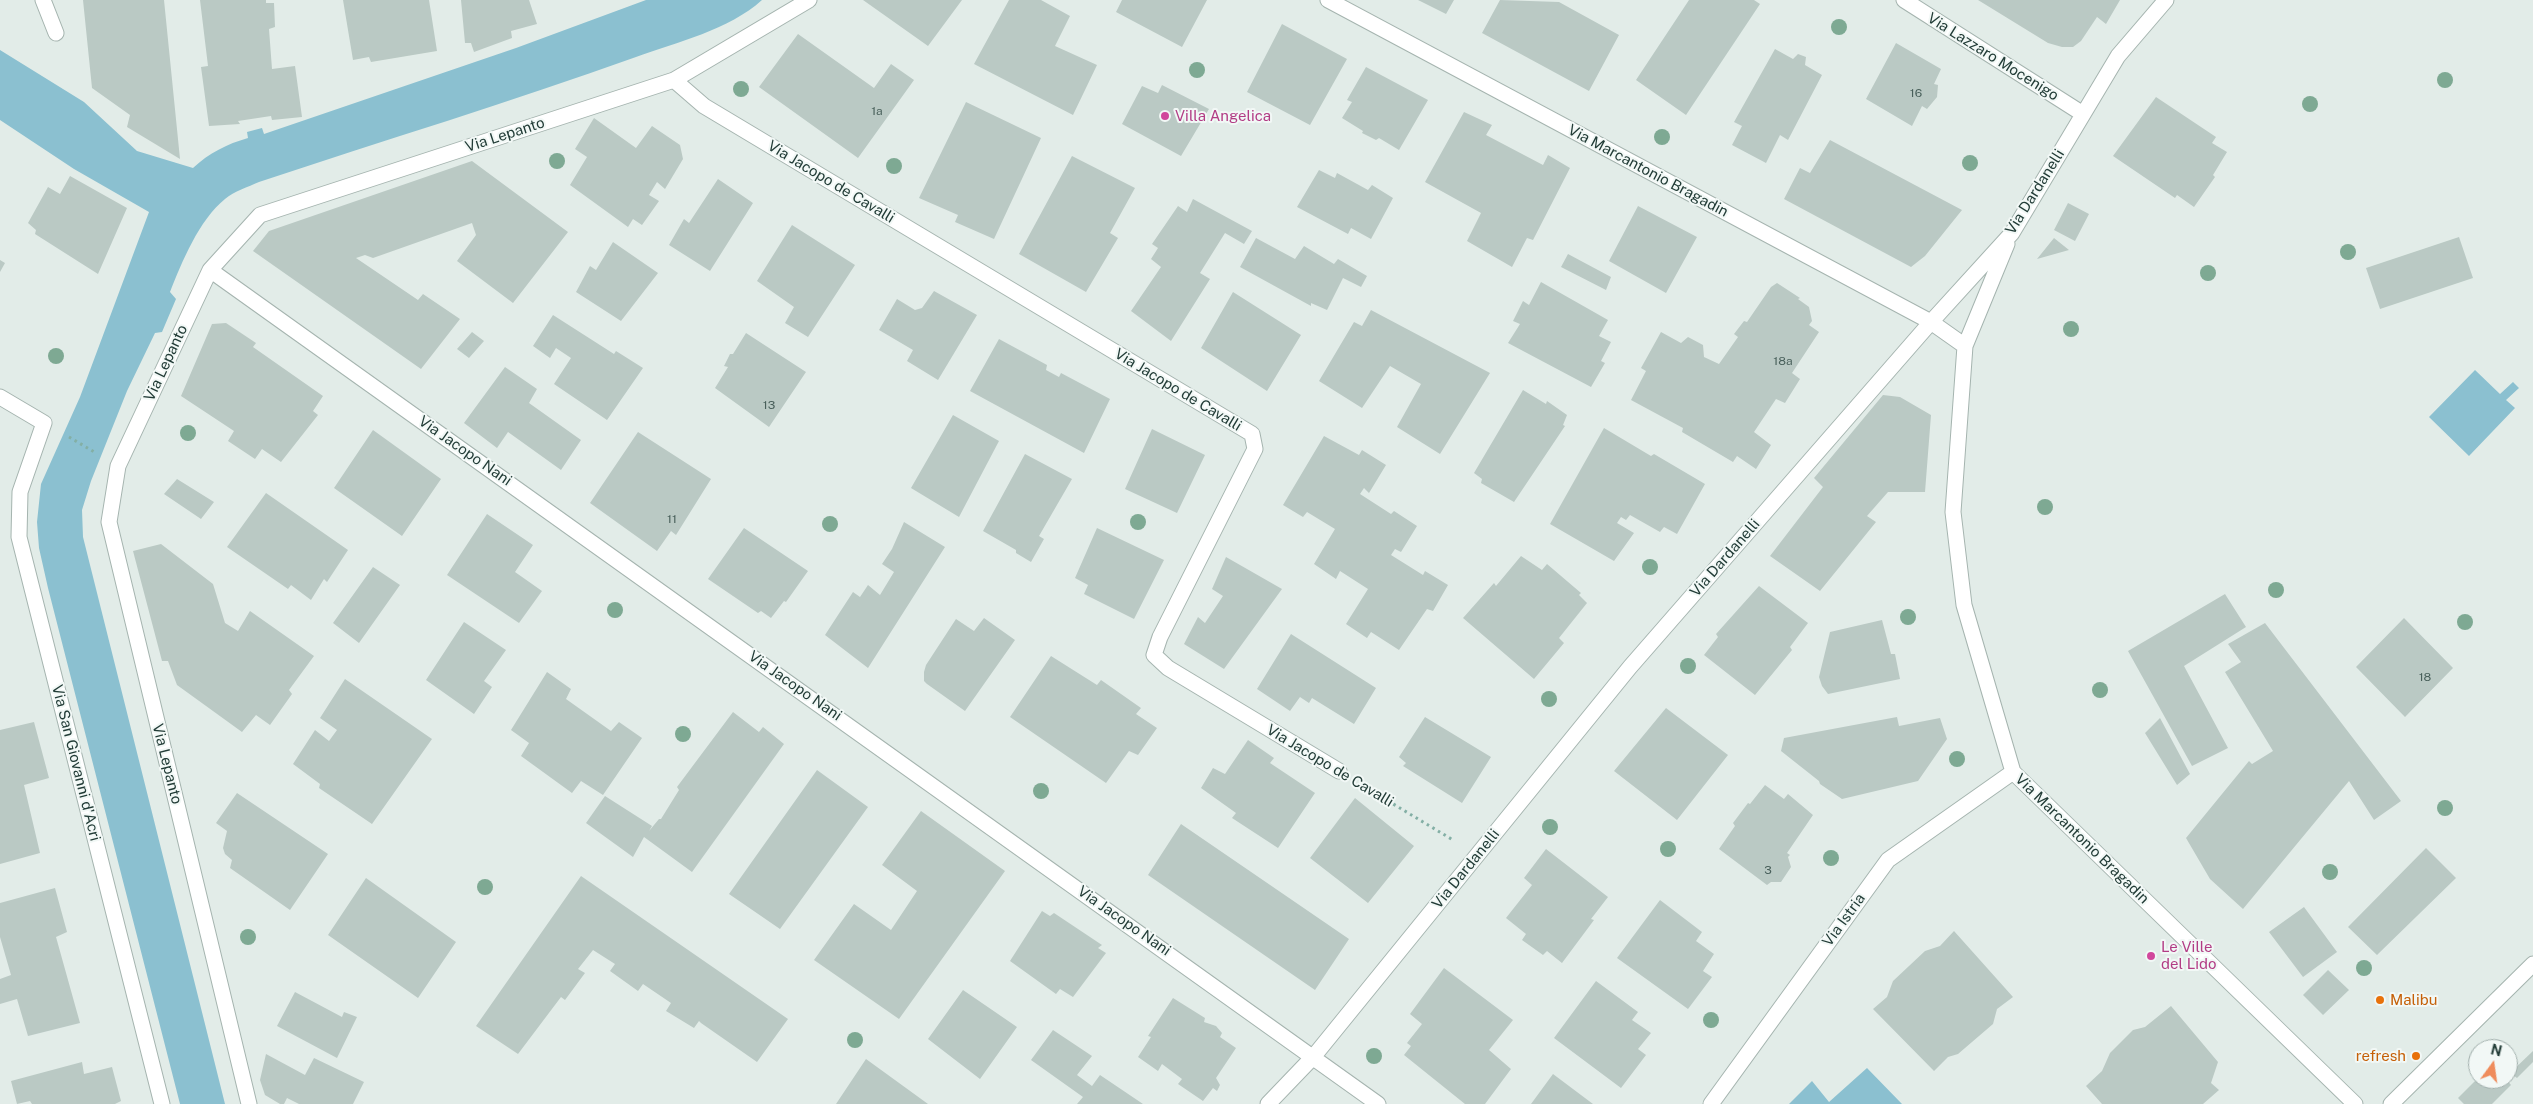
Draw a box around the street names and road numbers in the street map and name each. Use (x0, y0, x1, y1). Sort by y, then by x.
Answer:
street label: Via Lazzaro Mocenigo (1924, 9, 2062, 105)
street label: Via Lepanto (463, 114, 547, 156)
street label: Via Marcantonio Bragadin (1565, 121, 1731, 221)
street label: Via Jacopo de Cavalli (764, 137, 898, 227)
street label: Via Dardanelli (2002, 146, 2068, 238)
street label: Via Lepanto (140, 322, 192, 404)
street label: Via Jacopo de Cavalli (1111, 345, 1245, 435)
street label: Via Jacopo Nani (415, 412, 515, 490)
street label: Via Dardanelli (1686, 515, 1764, 601)
street label: Via Jacopo Nani (745, 647, 845, 725)
street label: Via San Giovanni d'Acri (48, 683, 104, 843)
street label: Via Jacopo de Cavalli (1263, 721, 1397, 811)
street label: Via Lepanto (148, 722, 186, 806)
street label: Via Marcantonio Bragadin (2011, 770, 2153, 908)
street label: Via Dardanelli (1428, 826, 1504, 912)
street label: Via Jacopo Nani (1074, 882, 1174, 960)
street label: Via Istria (1819, 890, 1869, 950)

